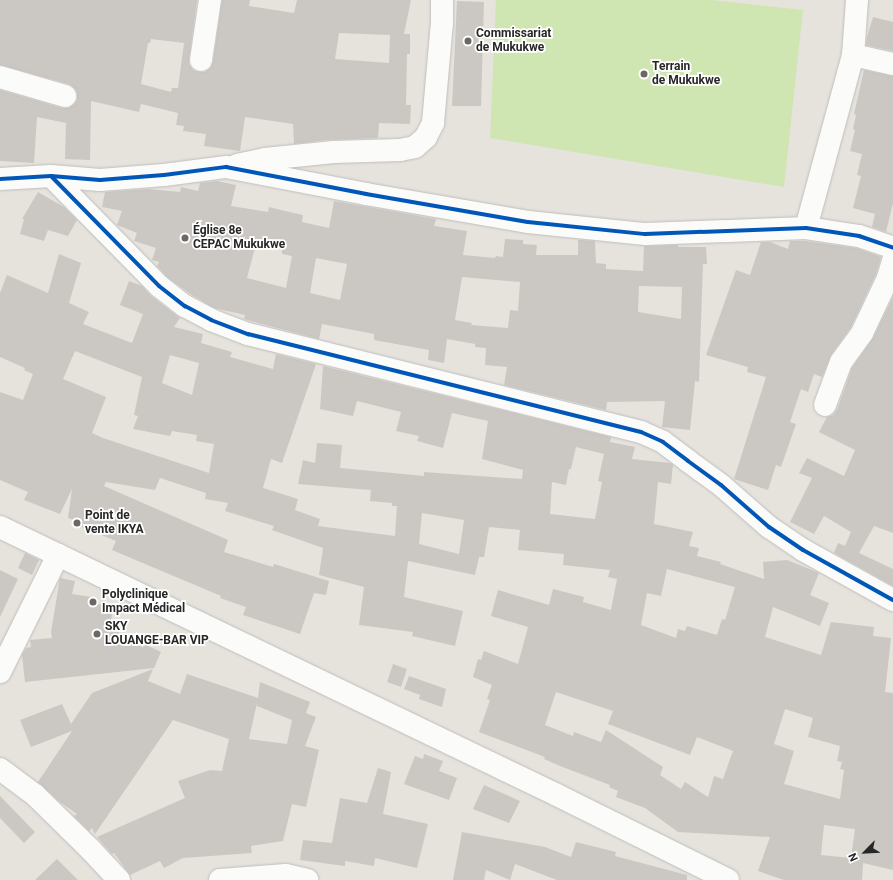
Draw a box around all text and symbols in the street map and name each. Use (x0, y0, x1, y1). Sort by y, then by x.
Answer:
place label: Commissariat de Mukukwe (476, 27, 551, 55)
marker: Commissariat de Mukukwe (463, 36, 473, 46)
place label: Terrain de Mukukwe (652, 60, 720, 88)
marker: Terrain de Mukukwe (639, 69, 649, 79)
place label: Église 8e CEPAC Mukukwe (193, 224, 285, 252)
marker: Église 8e CEPAC Mukukwe (180, 233, 190, 243)
place label: Point de vente IKYA (85, 509, 144, 537)
marker: Point de vente IKYA (72, 518, 82, 528)
place label: Polyclinique Impact Médical (102, 588, 185, 616)
marker: Polyclinique Impact Médical (87, 596, 99, 608)
place label: SKY LOUANGE-BAR VIP (105, 620, 209, 648)
marker: SKY LOUANGE-BAR VIP (92, 629, 102, 639)
north arrow (845, 832, 885, 872)
text: N (846, 851, 861, 863)

